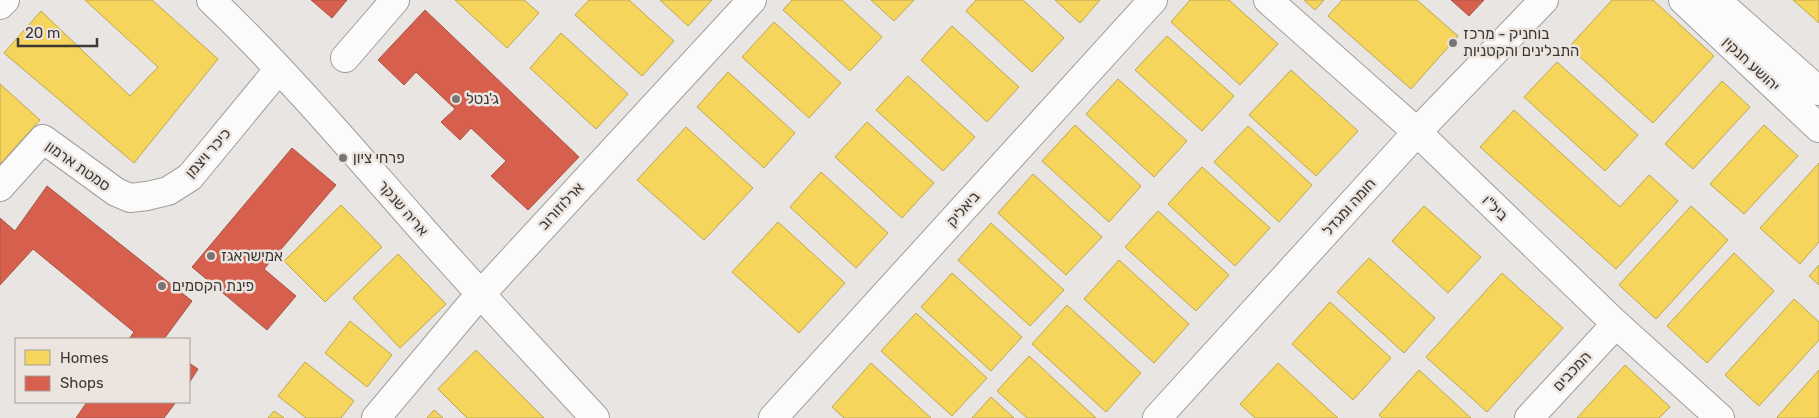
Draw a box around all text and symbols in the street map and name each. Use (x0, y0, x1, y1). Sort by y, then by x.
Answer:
scale bar (18, 15, 96, 47)
text: 20 m (25, 24, 60, 42)
place label: בוחניק - מרכז התבלינים והקטניות (1463, 25, 1579, 60)
street label: יהושע חנקין (1719, 33, 1783, 95)
marker: בוחניק - מרכז התבלינים והקטניות (1447, 37, 1459, 49)
place label: ג'נטל (466, 90, 499, 108)
marker: ג'נטל (450, 93, 462, 105)
street label: כיכר ויצמן (182, 124, 234, 182)
street label: סמטת ארמון (42, 137, 114, 195)
place label: פרחי ציון (353, 149, 405, 167)
marker: פרחי ציון (337, 152, 349, 164)
street label: חומה ומגדל (1318, 174, 1380, 240)
street label: אריה שנקר (374, 177, 432, 240)
street label: ארלוזורוב (535, 179, 588, 233)
street label: ביאליק (943, 188, 983, 230)
street label: ביל"ו (1478, 191, 1512, 225)
place label: אמישראגז (221, 247, 283, 265)
marker: אמישראגז (205, 250, 217, 262)
place label: פינת הקסמים (172, 277, 254, 295)
marker: פינת הקסמים (156, 280, 168, 292)
legend (15, 338, 190, 403)
street label: המכבים (1549, 347, 1595, 395)
text: Homes (60, 349, 109, 367)
text: Shops (60, 374, 104, 392)

